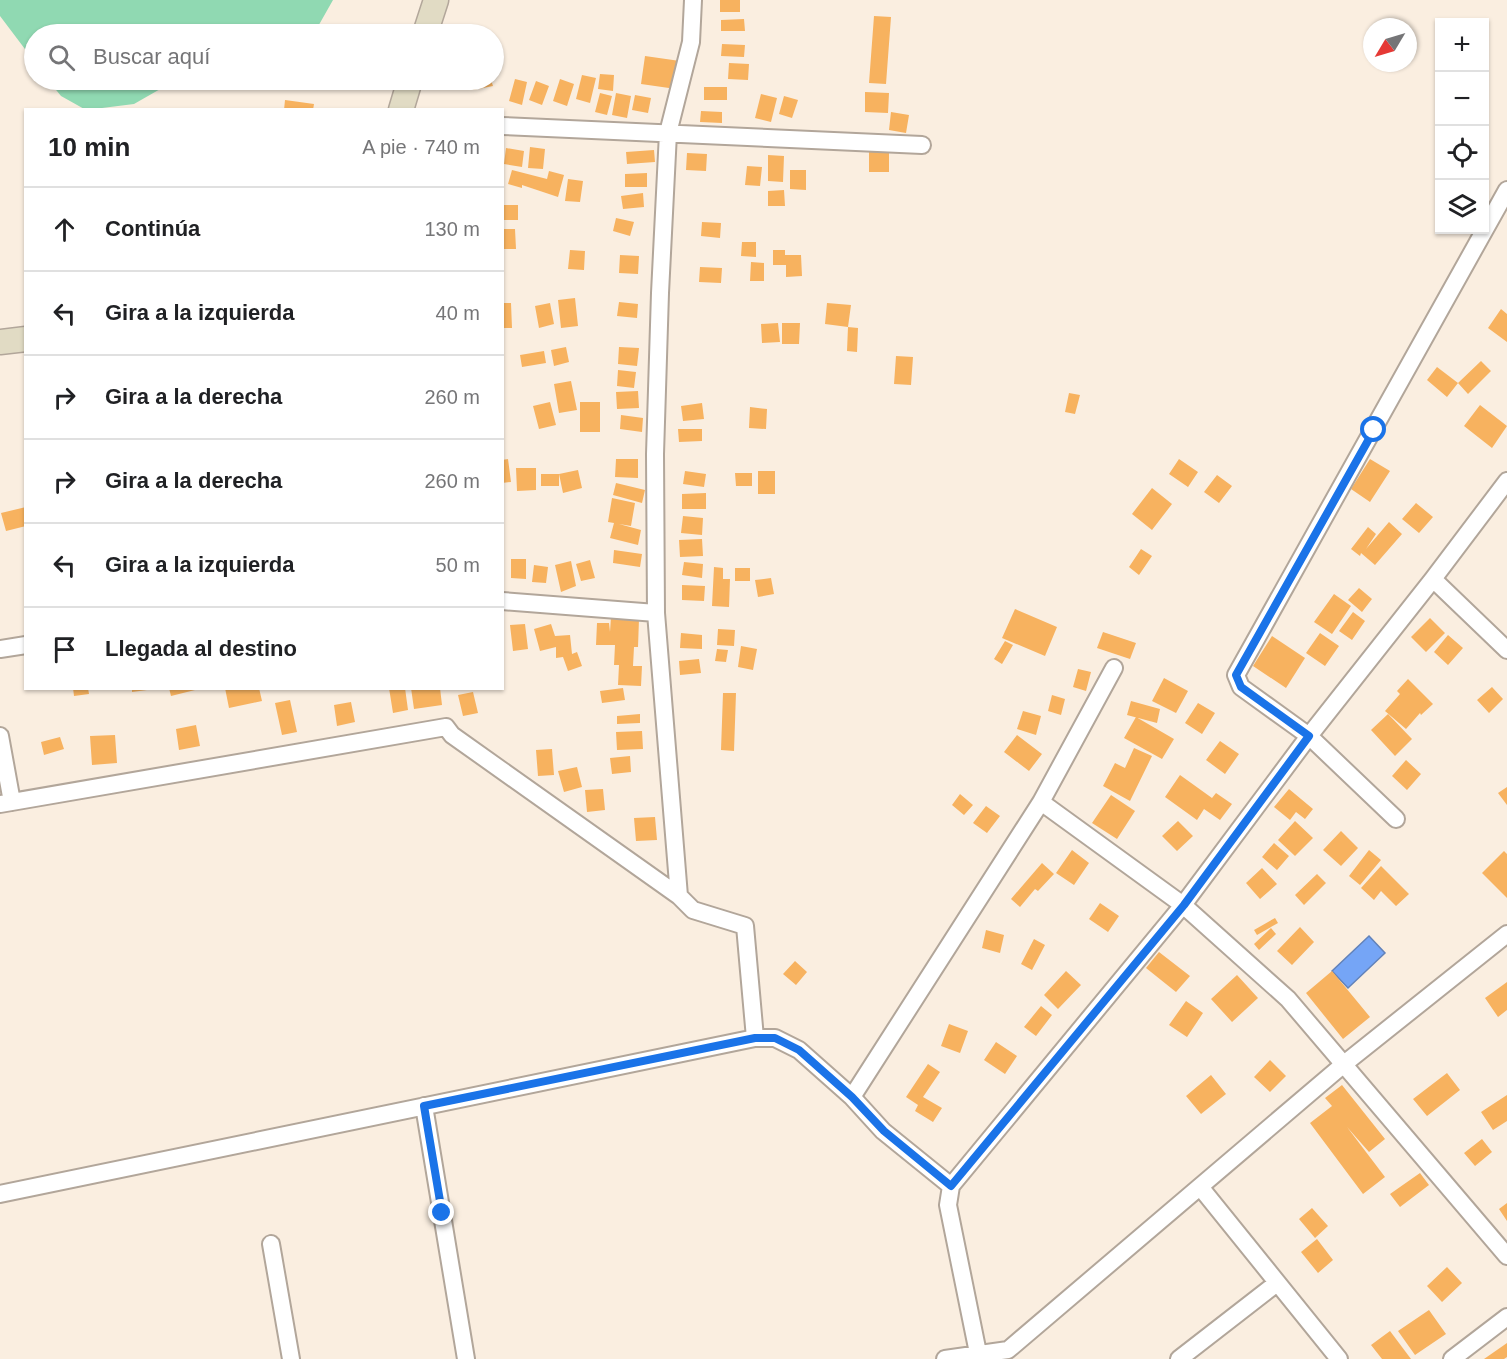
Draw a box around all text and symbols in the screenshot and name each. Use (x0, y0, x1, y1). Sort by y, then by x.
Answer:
north arrow (1363, 18, 1417, 72)
map controls (1435, 18, 1489, 234)
button: + (1435, 18, 1489, 72)
search box (24, 24, 504, 90)
icon: search (45, 41, 78, 74)
text: Buscar aquí (93, 44, 210, 69)
button: − (1435, 72, 1489, 126)
button: locate (1435, 126, 1489, 180)
text: 10 min (48, 132, 130, 162)
text: A pie · 740 m (362, 136, 480, 158)
button: layers (1435, 180, 1489, 234)
icon: ahead (48, 213, 81, 246)
text: Continúa (105, 216, 200, 241)
text: 130 m (424, 218, 480, 240)
icon: left (48, 297, 81, 330)
text: Gira a la izquierda (105, 300, 295, 325)
text: 40 m (436, 302, 480, 324)
icon: right (48, 381, 81, 414)
text: Gira a la derecha (105, 384, 282, 409)
text: 260 m (424, 386, 480, 408)
route start (1360, 416, 1386, 442)
icon: right (48, 465, 81, 498)
text: Gira a la derecha (105, 468, 282, 493)
text: 260 m (424, 470, 480, 492)
icon: left (48, 549, 81, 582)
text: Gira a la izquierda (105, 552, 295, 577)
text: 50 m (436, 554, 480, 576)
icon: arrive (48, 633, 81, 666)
text: Llegada al destino (105, 636, 297, 661)
route end (428, 1199, 454, 1225)

